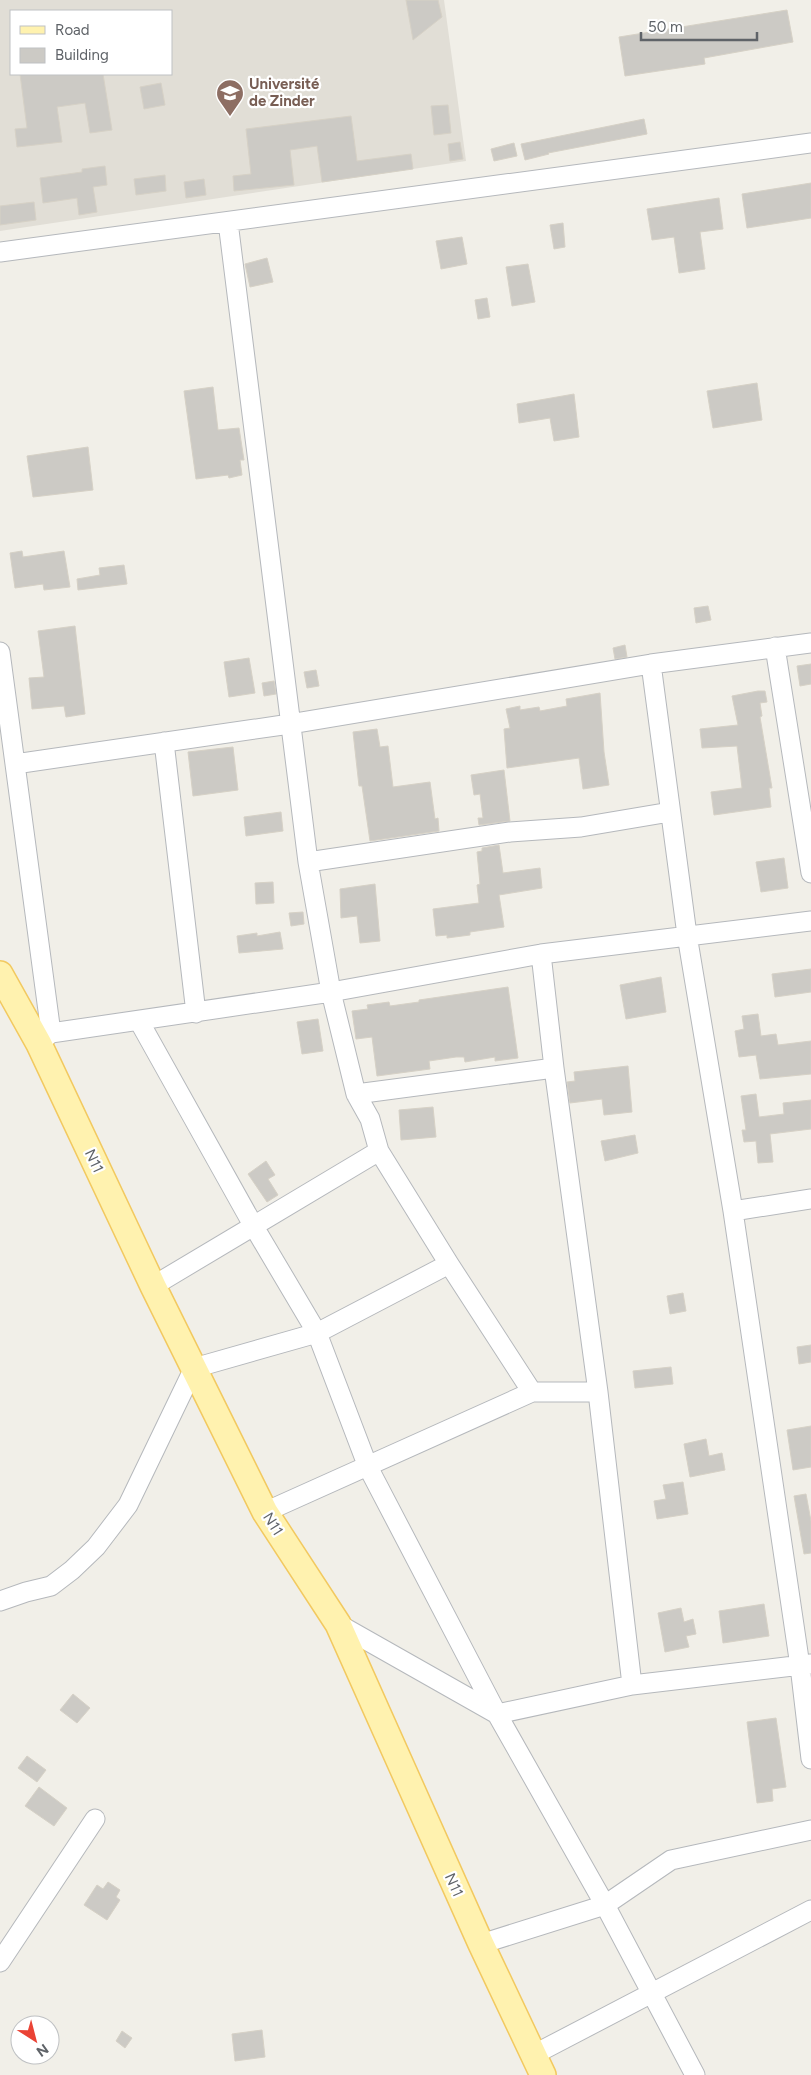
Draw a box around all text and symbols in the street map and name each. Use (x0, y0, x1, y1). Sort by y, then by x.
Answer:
legend (10, 10, 172, 75)
scale bar (641, 10, 757, 42)
text: 50 m (648, 18, 683, 36)
text: Road (55, 21, 90, 39)
text: Building (55, 46, 109, 64)
place label: Université de Zinder (249, 75, 320, 110)
school or university icon: Université de Zinder (215, 78, 245, 117)
street label: N11 (81, 1146, 107, 1176)
street label: N11 (259, 1509, 287, 1539)
street label: N11 (441, 1870, 467, 1900)
north arrow (10, 2015, 60, 2065)
text: N (33, 2040, 52, 2060)

